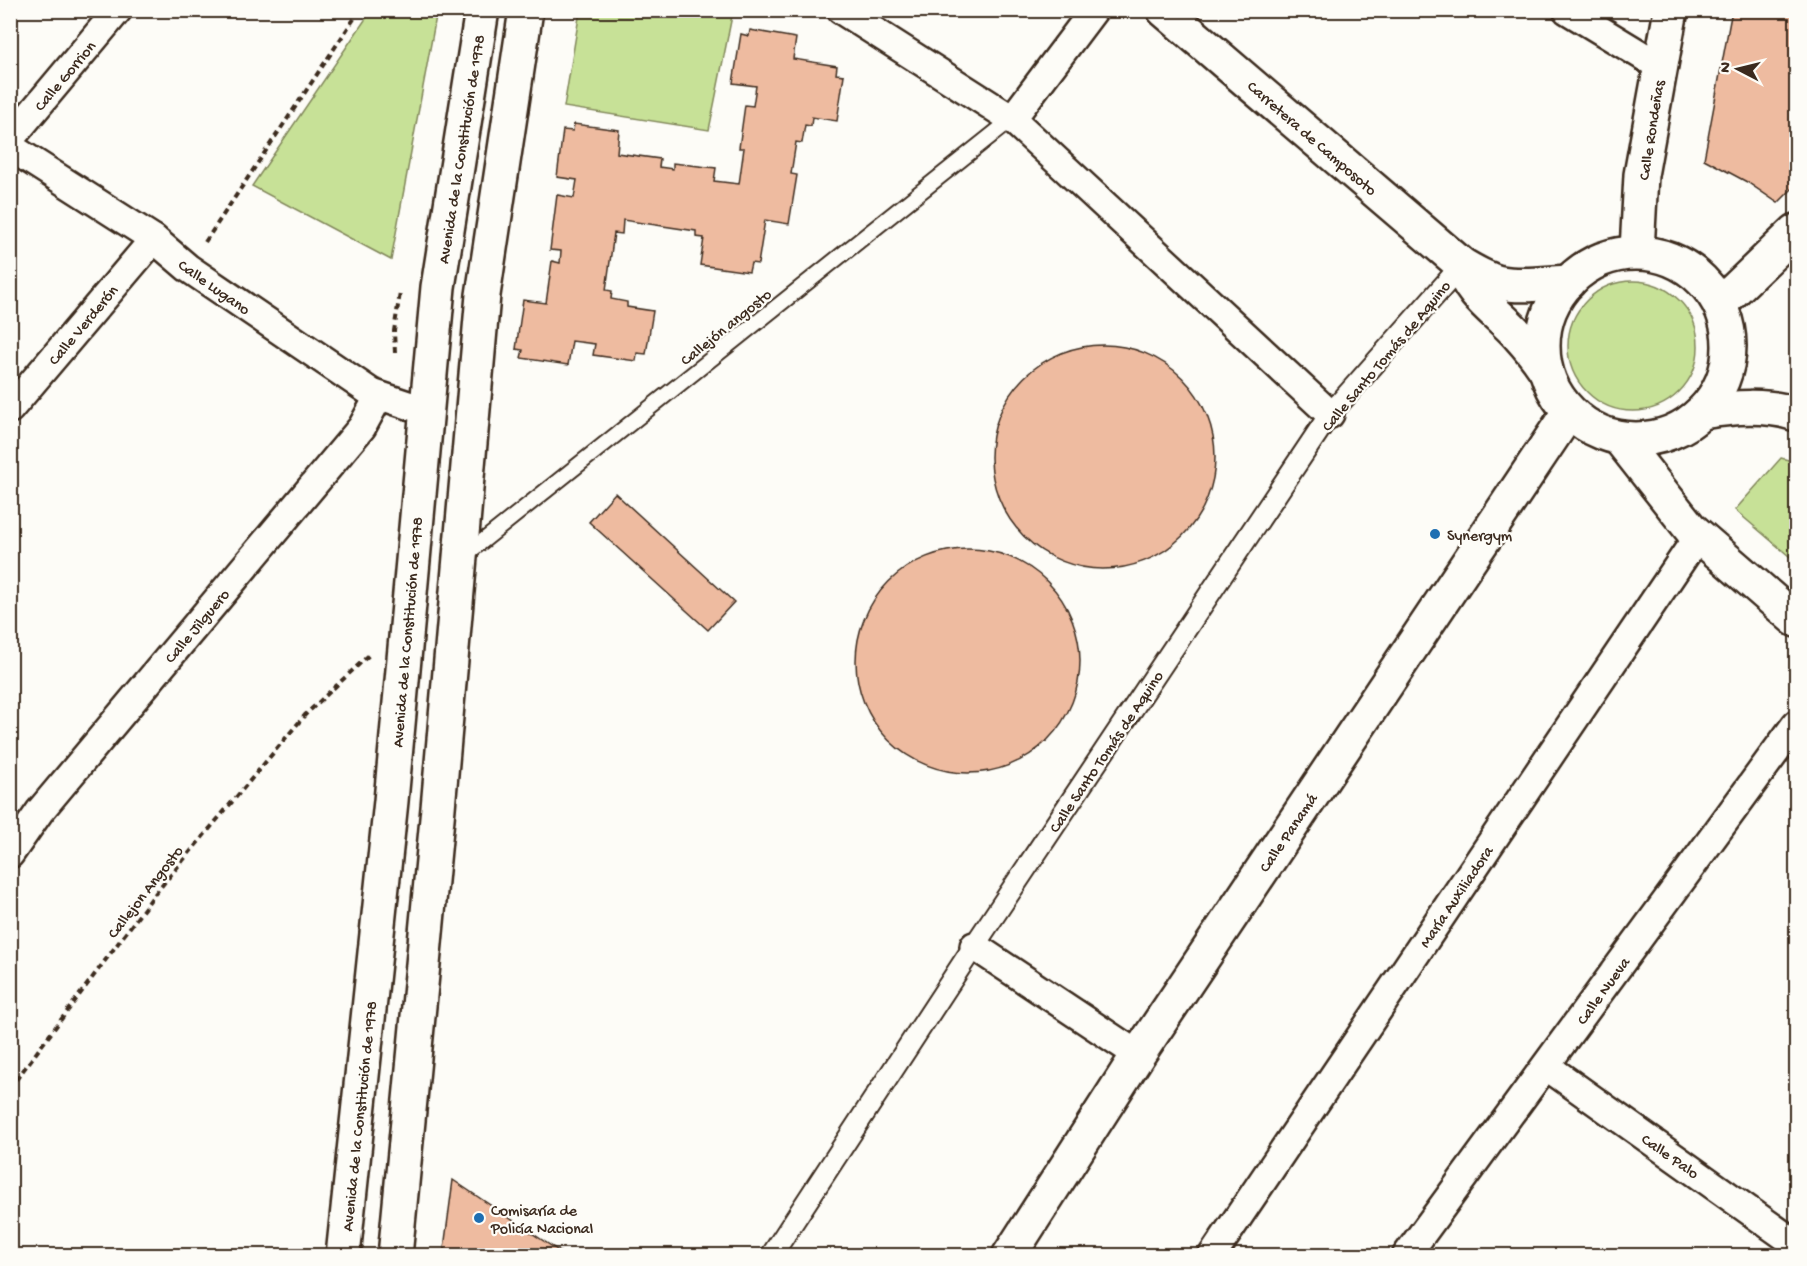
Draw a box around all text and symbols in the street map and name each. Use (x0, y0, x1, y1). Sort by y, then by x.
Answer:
street label: Avenida de la Constitución de 1978 (436, 33, 491, 265)
street label: Calle Gorrion (32, 38, 102, 116)
north arrow (1708, 39, 1768, 99)
text: N (1717, 61, 1737, 74)
street label: Carretera de Camposoto (1242, 78, 1380, 201)
street label: Calle Rondeñas (1636, 78, 1671, 182)
street label: Calle Lugano (173, 257, 253, 321)
street label: Calle Santo Tomás de Aquino (1319, 278, 1456, 436)
street label: Calle Verderón (46, 282, 124, 370)
street label: Callejón angosto (678, 286, 777, 371)
street label: Avenida de la Constitución de 1978 (390, 516, 429, 748)
marker: Synergym (1428, 527, 1442, 541)
place label: Synergym (1447, 528, 1513, 547)
street label: Calle Jilguero (162, 586, 235, 668)
street label: Calle Santo Tomás de Aquino (1047, 669, 1169, 837)
street label: Calle Panamá (1257, 790, 1324, 877)
street label: Callejon Angosto (105, 843, 189, 943)
street label: María Auxiliadora (1417, 843, 1500, 952)
street label: Calle Nueva (1574, 954, 1636, 1030)
street label: Avenida de la Constitución de 1978 (340, 1000, 383, 1233)
street label: Calle Palo (1636, 1131, 1702, 1185)
place label: Comisaría de Policía Nacional (490, 1203, 593, 1240)
marker: Comisaría de Policía Nacional (472, 1211, 486, 1225)

